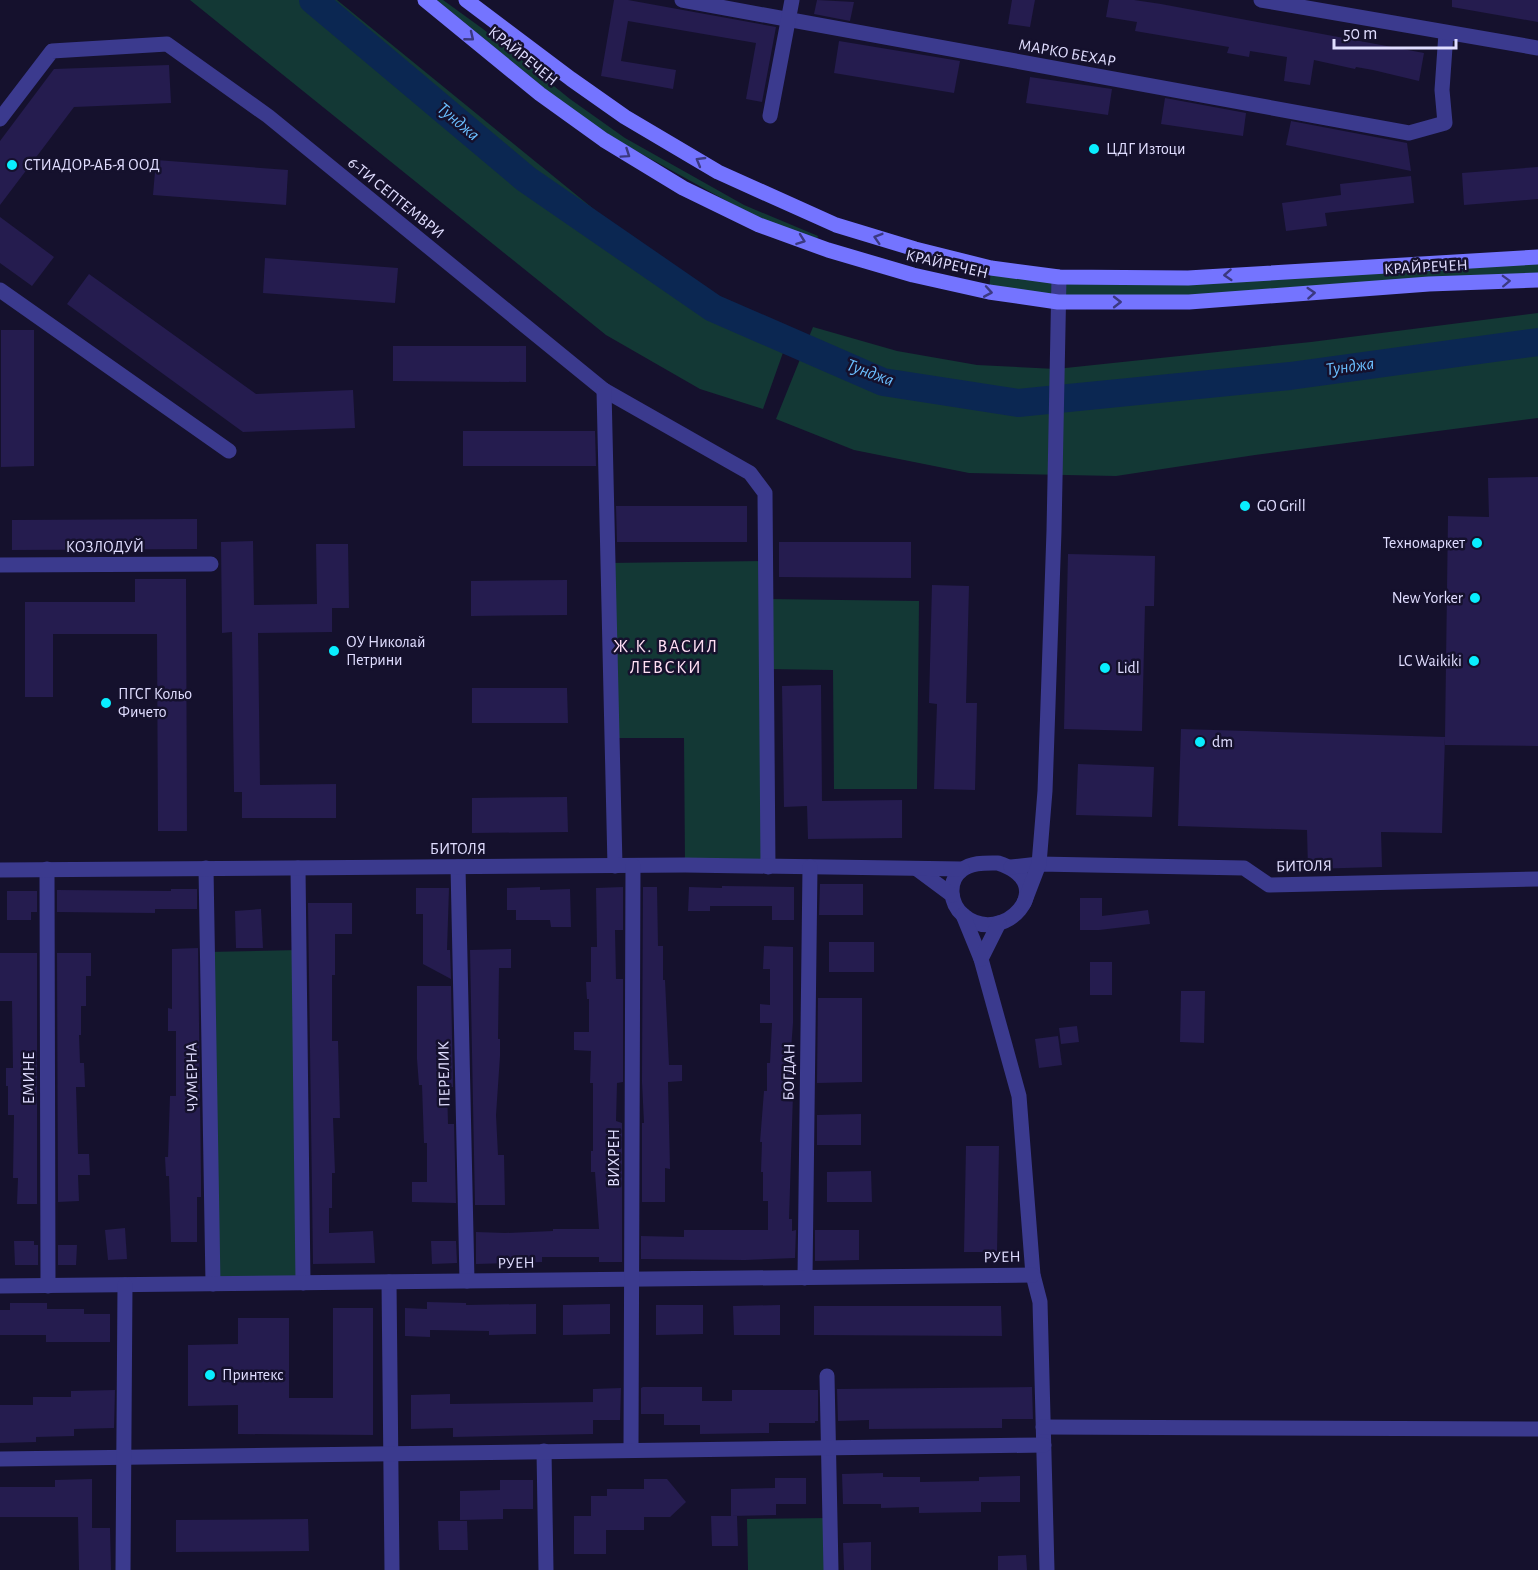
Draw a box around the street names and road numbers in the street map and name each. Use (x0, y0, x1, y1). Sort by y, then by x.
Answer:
street label: КРАЙРЕЧЕН (485, 23, 561, 89)
street label: МАРКО БЕХАР (1017, 37, 1117, 69)
street label: 6-ТИ СЕПТЕМВРИ (345, 154, 447, 242)
street label: КРАЙРЕЧЕН (904, 246, 990, 281)
street label: КРАЙРЕЧЕН (1384, 256, 1468, 277)
street label: КОЗЛОДУЙ (66, 538, 144, 555)
street label: БИТОЛЯ (430, 841, 486, 857)
street label: БИТОЛЯ (1276, 858, 1332, 874)
street label: ПЕРЕЛИК (435, 1041, 453, 1107)
street label: ЧУМЕРНА (183, 1042, 201, 1112)
street label: БОГДАН (781, 1043, 797, 1101)
street label: ЕМИНЕ (21, 1052, 37, 1104)
street label: ВИХРЕН (606, 1129, 622, 1187)
street label: РУЕН (983, 1249, 1021, 1265)
street label: РУЕН (497, 1255, 535, 1271)

